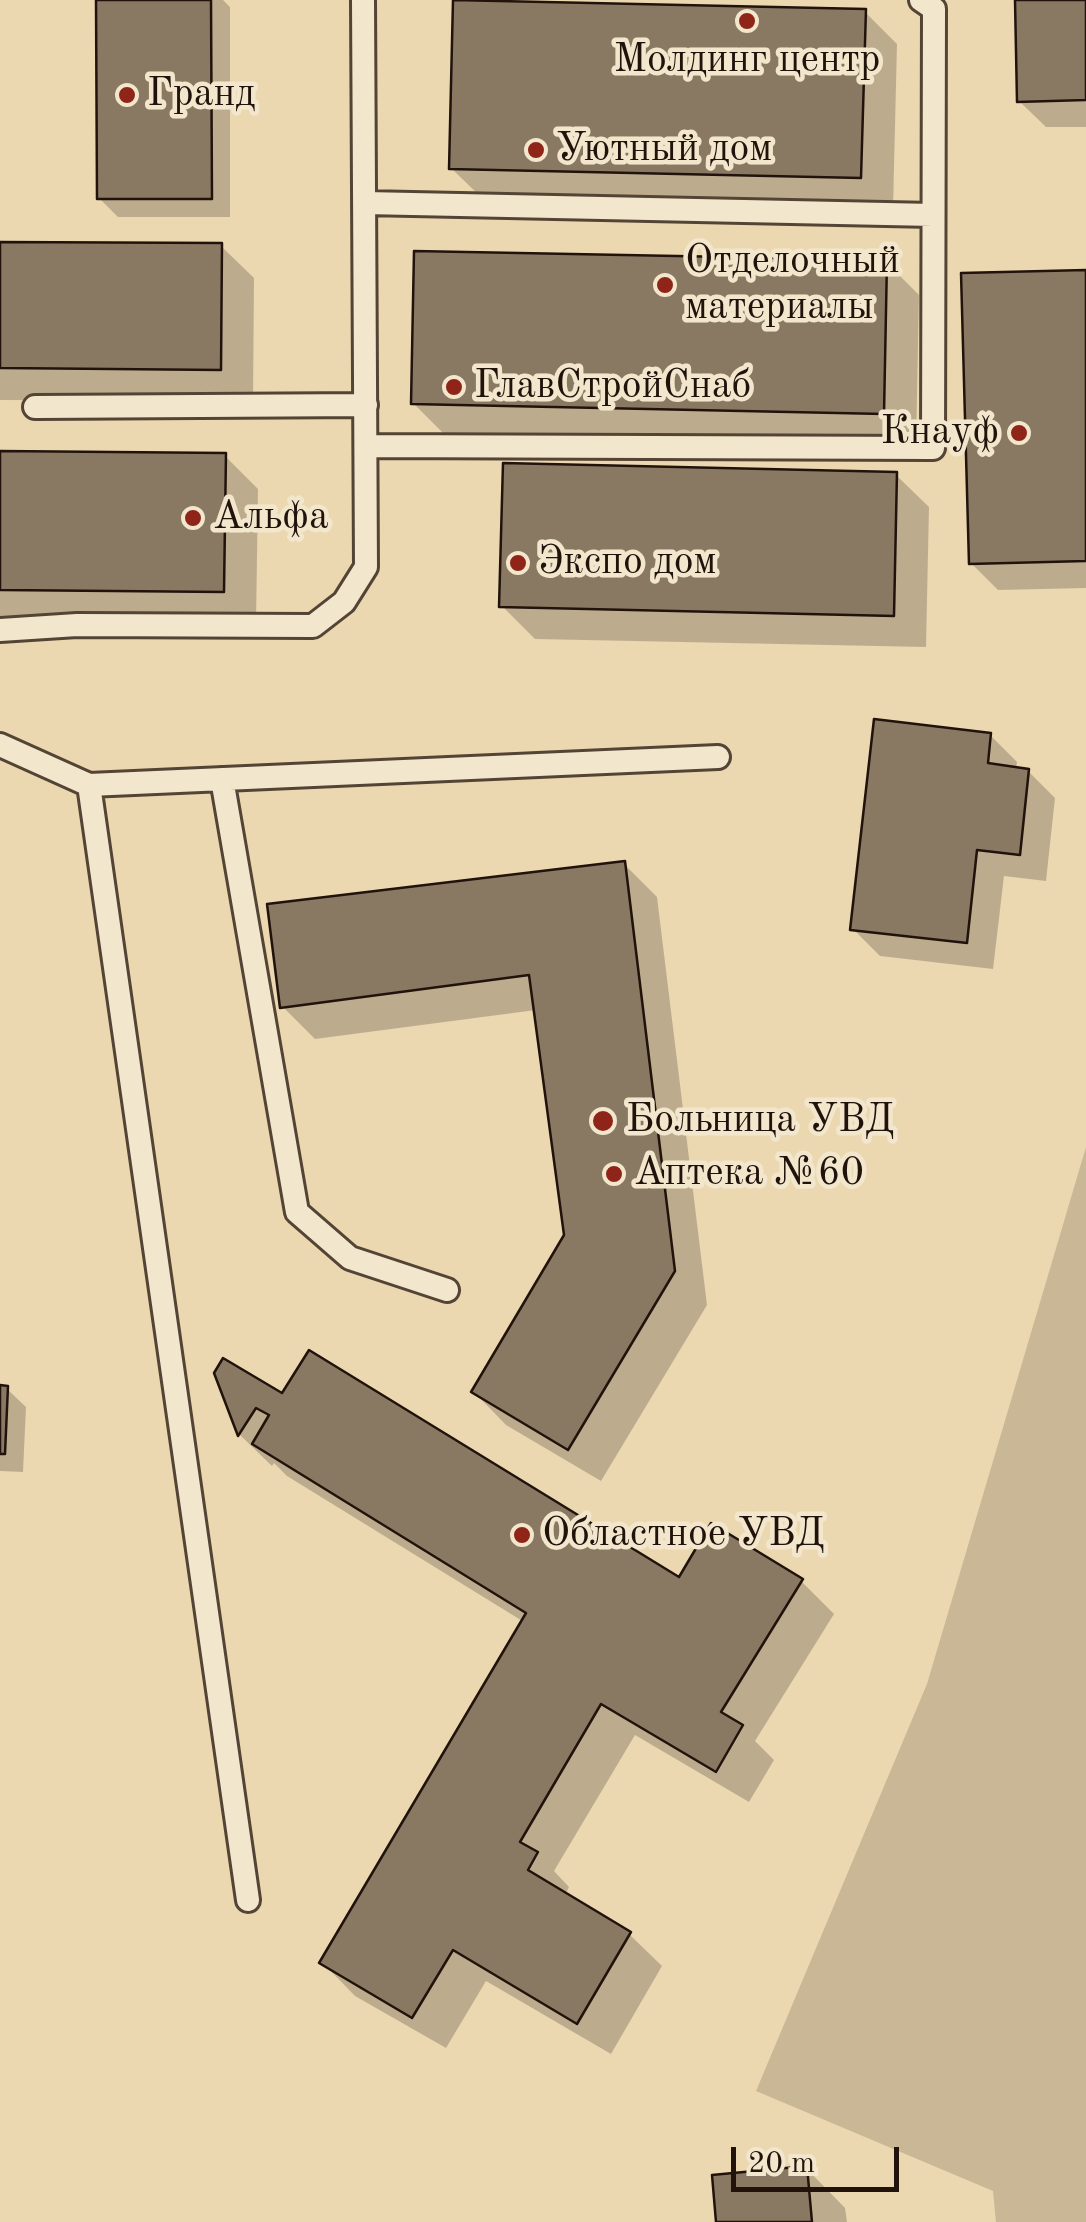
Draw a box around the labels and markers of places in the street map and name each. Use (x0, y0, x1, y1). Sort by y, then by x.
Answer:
marker: Молдинг центр (736, 10, 758, 32)
place label: Молдинг центр (613, 37, 881, 85)
place label: Гранд (147, 71, 255, 119)
marker: Гранд (116, 84, 138, 106)
place label: Уютный дом (556, 126, 772, 174)
marker: Уютный дом (525, 139, 547, 161)
place label: Отделочный материалы (685, 238, 900, 332)
marker: Отделочный материалы (654, 274, 676, 296)
place label: ГлавСтройСнаб (474, 363, 751, 411)
marker: ГлавСтройСнаб (443, 376, 465, 398)
place label: Кнауф (880, 409, 999, 457)
marker: Кнауф (1008, 422, 1030, 444)
place label: Альфа (213, 494, 329, 542)
marker: Альфа (182, 507, 204, 529)
place label: Экспо дом (538, 539, 717, 587)
marker: Экспо дом (507, 552, 529, 574)
place label: Больница УВД (626, 1097, 894, 1145)
marker: Больница УВД (590, 1108, 616, 1134)
place label: Аптека №60 (634, 1150, 864, 1198)
marker: Аптека №60 (603, 1163, 625, 1185)
place label: Областное УВД (542, 1511, 825, 1559)
marker: Областное УВД (511, 1524, 533, 1546)

